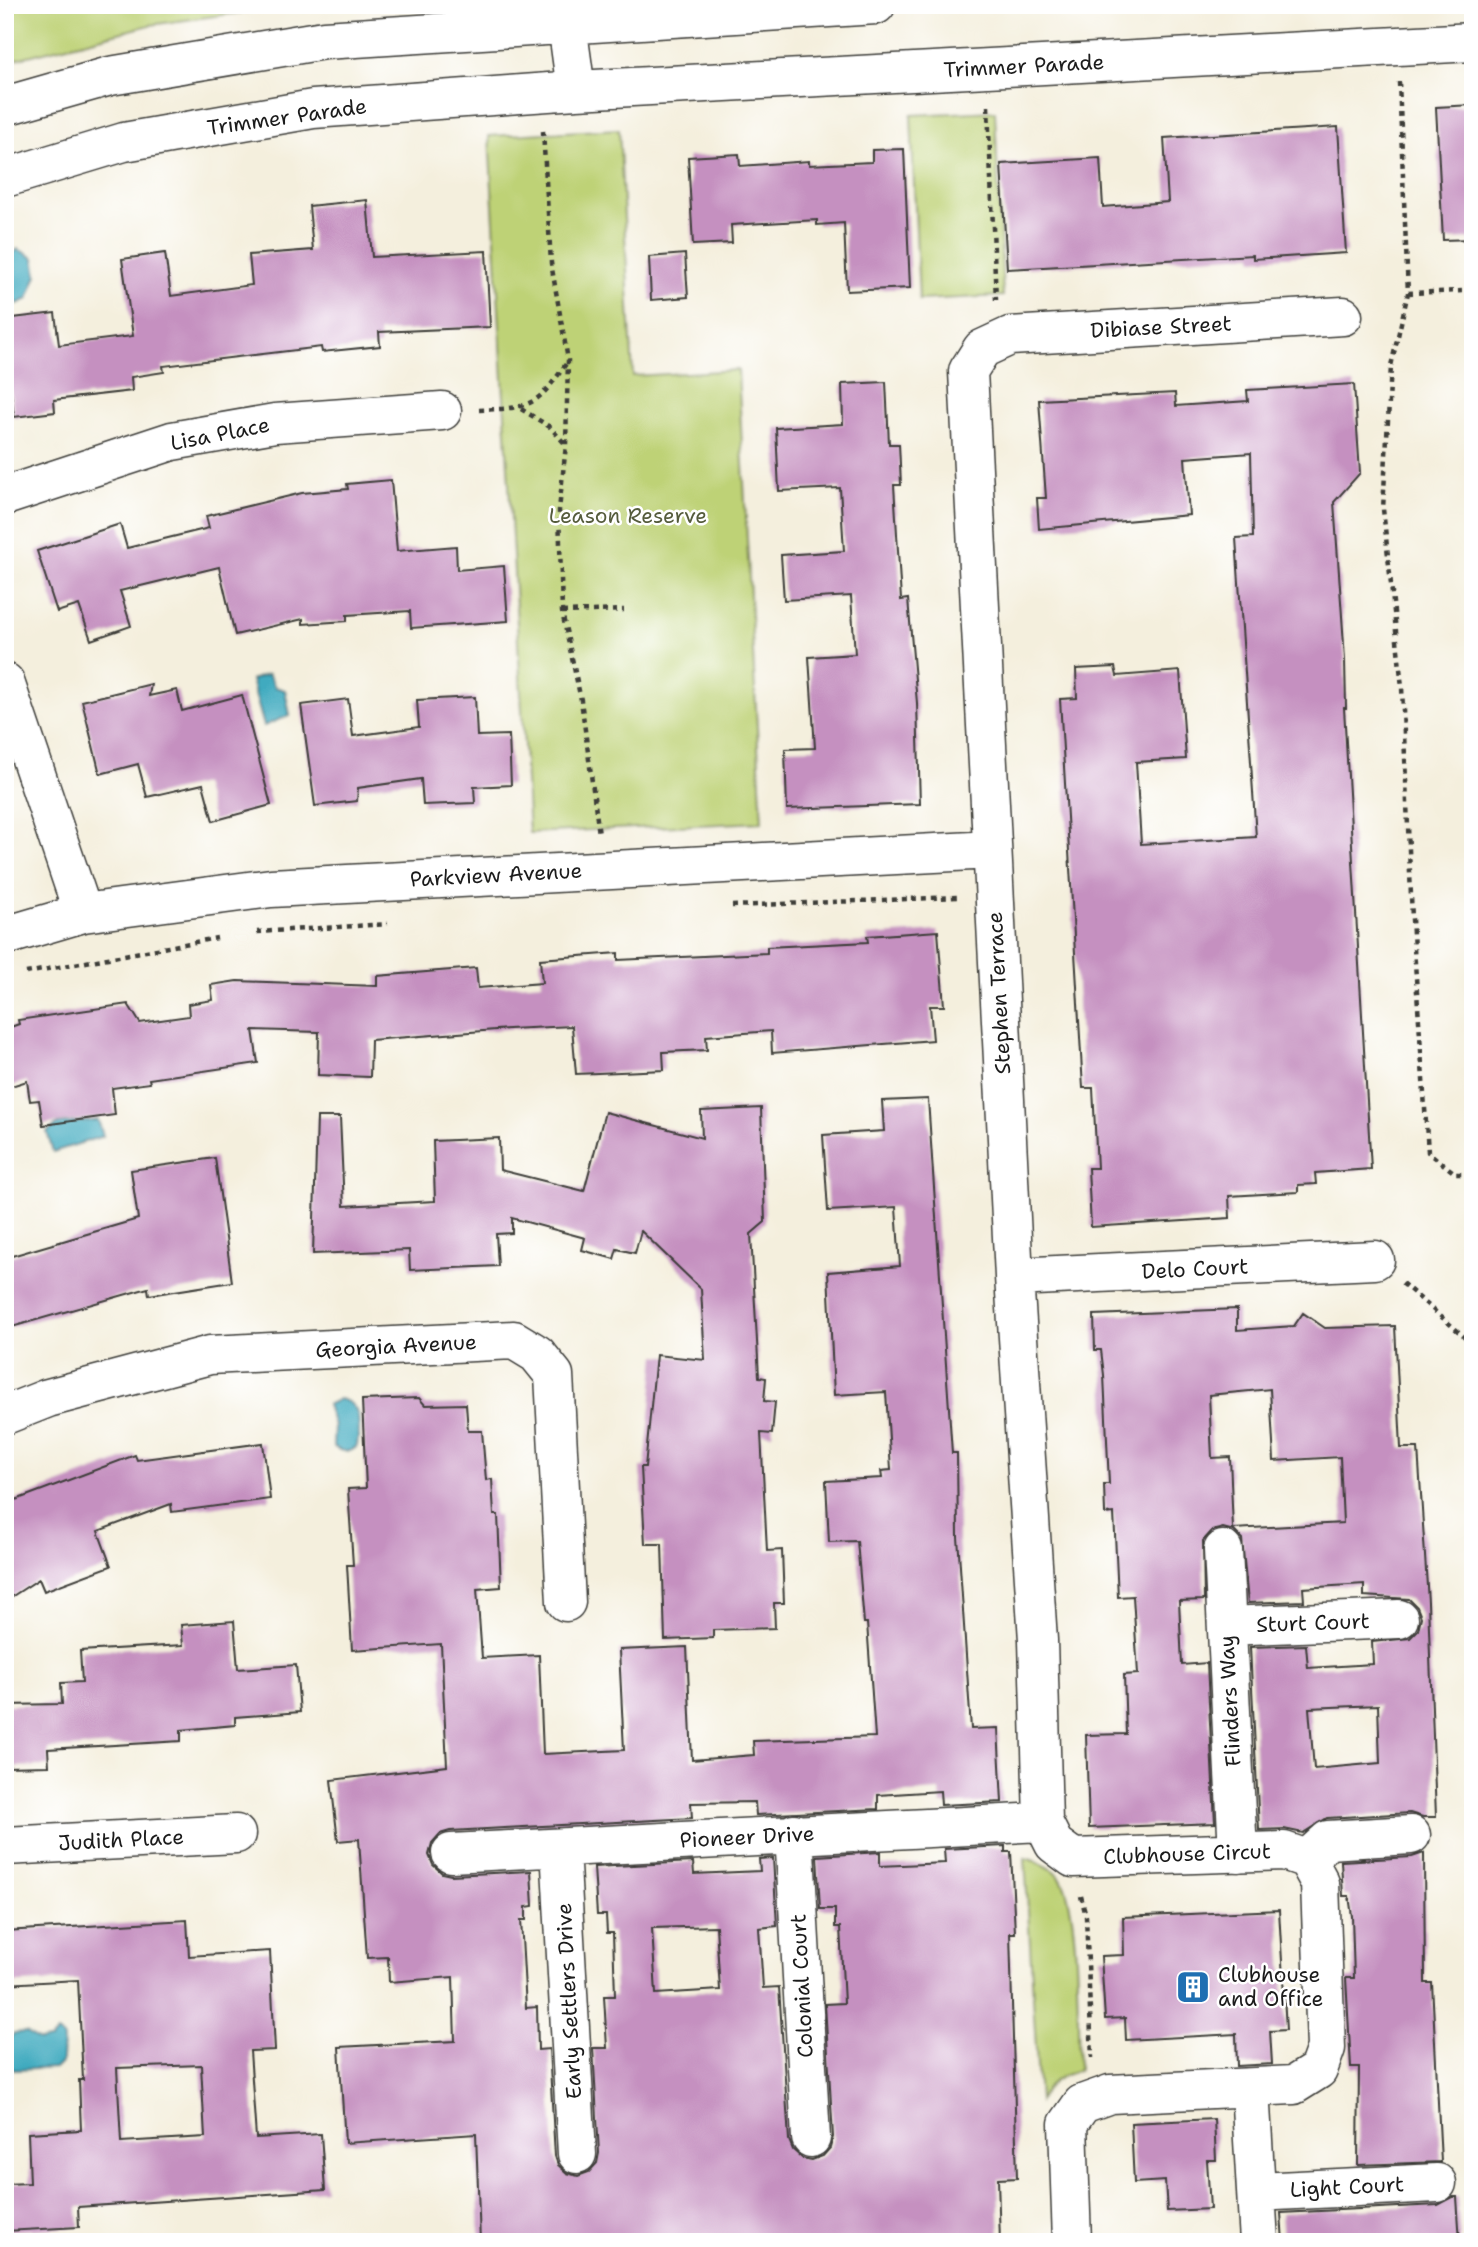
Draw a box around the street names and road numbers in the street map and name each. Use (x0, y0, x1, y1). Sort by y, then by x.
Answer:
street label: Trimmer Parade (943, 48, 1105, 84)
street label: Trimmer Parade (205, 92, 369, 142)
street label: Dibiase Street (1090, 309, 1232, 345)
street label: Lisa Place (168, 411, 272, 457)
street label: Parkview Avenue (409, 857, 583, 893)
street label: Stephen Terrace (981, 911, 1017, 1075)
street label: Delo Court (1141, 1252, 1249, 1286)
street label: Georgia Avenue (315, 1328, 477, 1364)
street label: Sturt Court (1256, 1607, 1370, 1639)
street label: Flinders Way (1213, 1635, 1247, 1767)
street label: Pioneer Drive (679, 1819, 815, 1855)
street label: Judith Place (57, 1823, 185, 1857)
street label: Clubhouse Circut (1103, 1837, 1271, 1871)
street label: Early Settlers Drive (550, 1902, 588, 2100)
street label: Colonial Court (784, 1913, 820, 2059)
street label: Light Court (1289, 2170, 1405, 2204)

